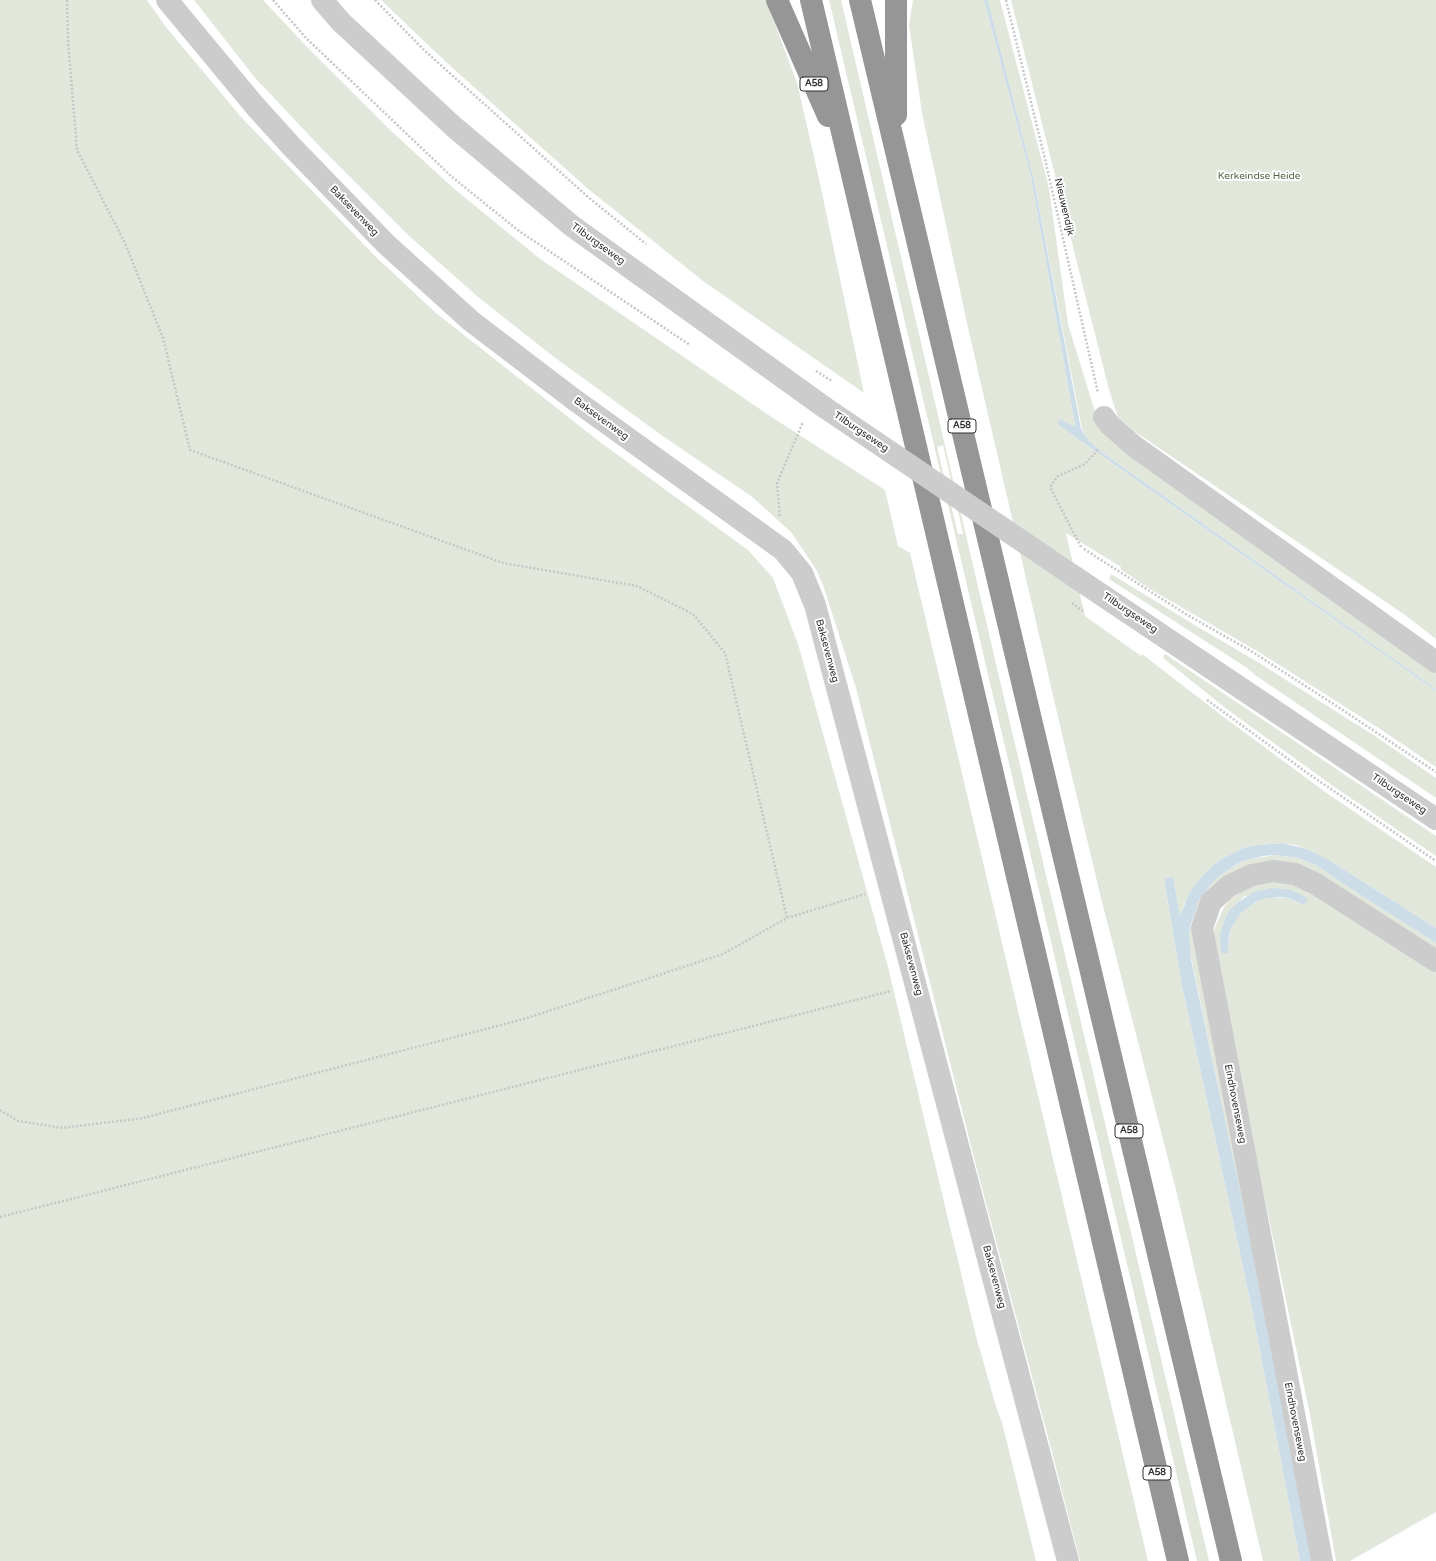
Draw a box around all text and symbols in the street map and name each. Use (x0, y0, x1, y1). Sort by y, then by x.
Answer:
road number: A58 (800, 77, 828, 91)
park label: Kerkeindse Heide (1218, 170, 1300, 182)
street label: Nieuwendijk (1052, 177, 1076, 237)
street label: Baksevenweg (327, 183, 381, 239)
street label: Tilburgseweg (569, 220, 627, 268)
street label: Baksevenweg (571, 395, 631, 443)
street label: Tilburgseweg (831, 409, 891, 455)
road number: A58 (948, 419, 976, 433)
street label: Tilburgseweg (1100, 590, 1160, 636)
street label: Baksevenweg (813, 618, 841, 684)
street label: Tilburgseweg (1369, 771, 1429, 817)
street label: Baksevenweg (897, 931, 925, 997)
street label: Eindhovenseweg (1221, 1063, 1249, 1145)
road number: A58 (1115, 1124, 1143, 1138)
street label: Baksevenweg (980, 1244, 1008, 1310)
street label: Eindhovenseweg (1281, 1381, 1309, 1463)
road number: A58 (1143, 1466, 1171, 1480)

